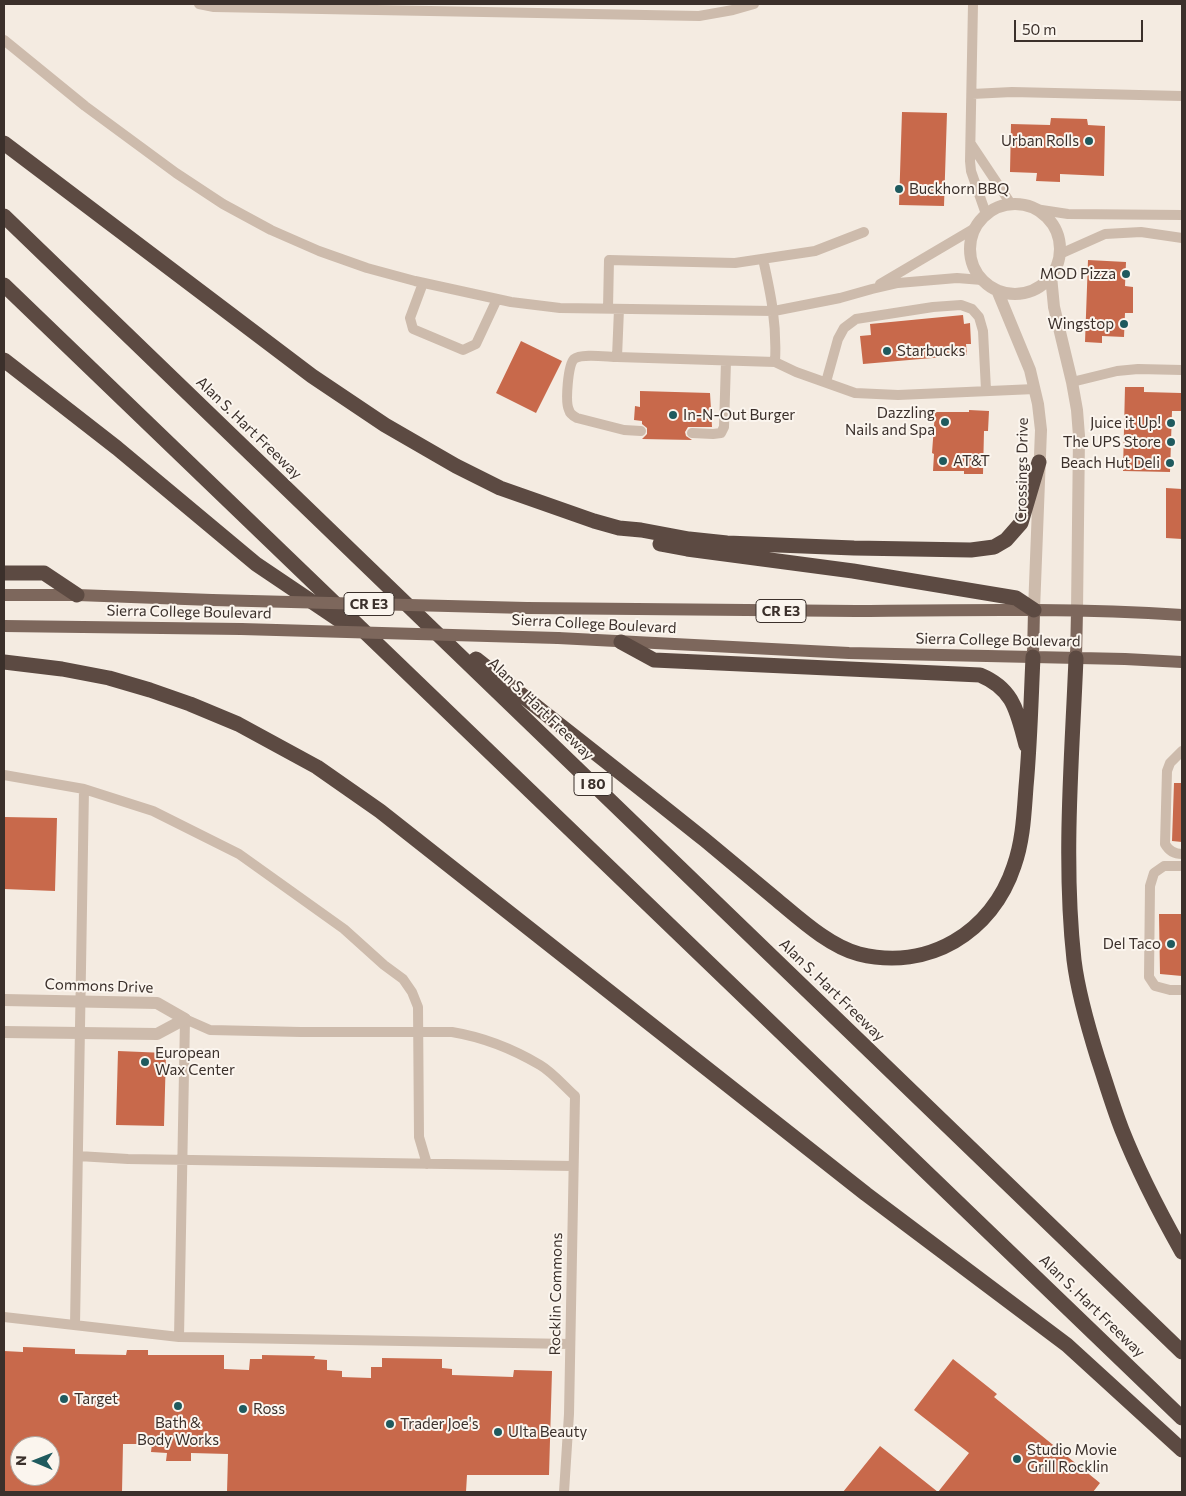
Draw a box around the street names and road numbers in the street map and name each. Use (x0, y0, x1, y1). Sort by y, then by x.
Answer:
street label: Alan S. Hart Freeway (192, 373, 306, 483)
street label: Crossings Drive (1012, 417, 1032, 523)
road number: CR E3 (344, 592, 394, 616)
road number: CR E3 (756, 600, 806, 622)
street label: Sierra College Boulevard (106, 602, 272, 622)
street label: Sierra College Boulevard (511, 611, 677, 637)
street label: Sierra College Boulevard (915, 630, 1081, 650)
street label: Alan S. Hart Freeway (484, 654, 598, 764)
road number: I 80 (574, 772, 612, 796)
street label: Alan S. Hart Freeway (775, 935, 889, 1045)
street label: Commons Drive (44, 975, 154, 997)
street label: Rocklin Commons (546, 1232, 566, 1356)
street label: Alan S. Hart Freeway (1035, 1251, 1149, 1361)

